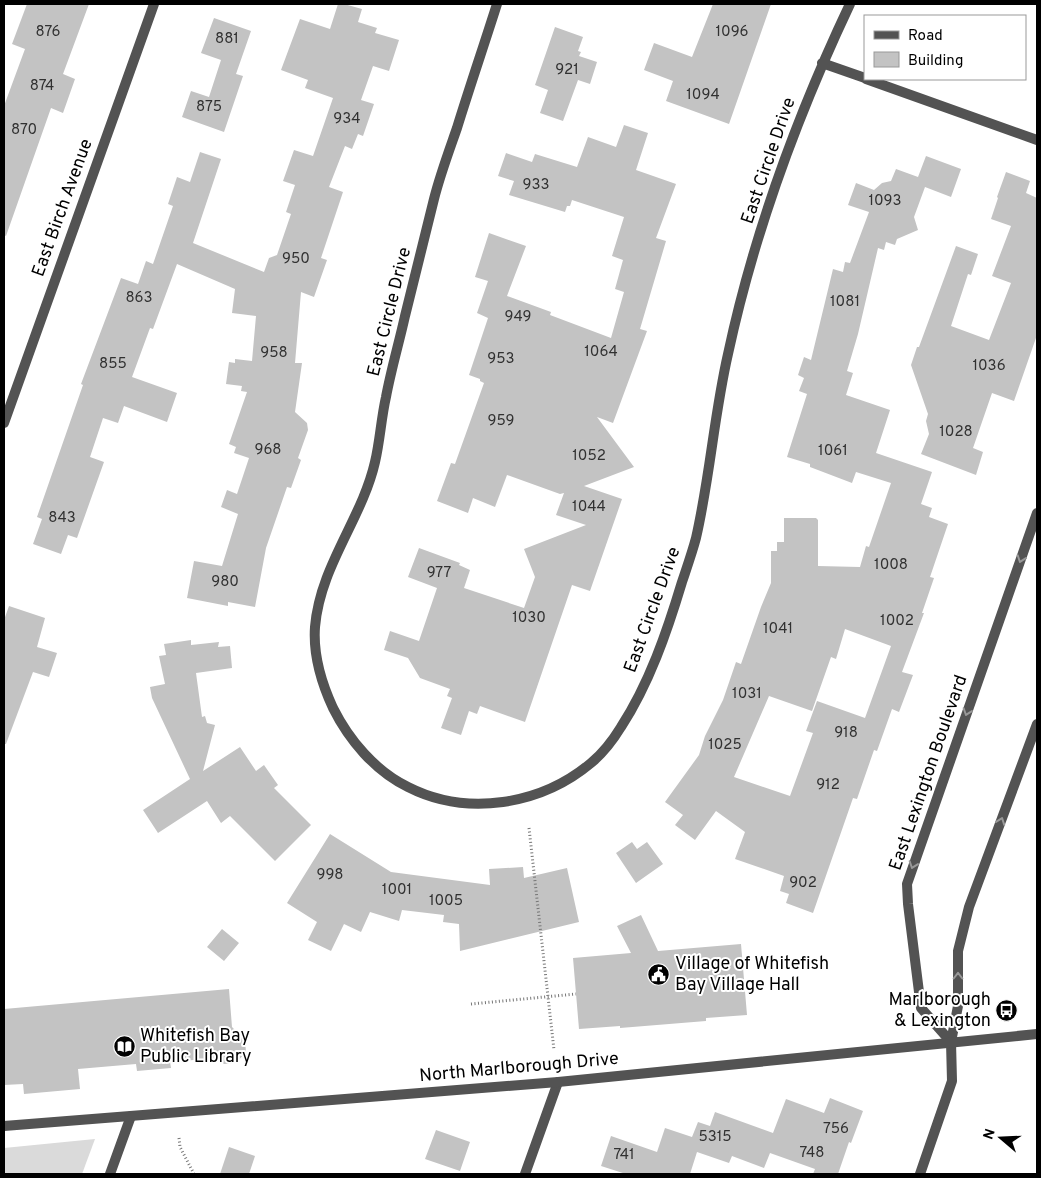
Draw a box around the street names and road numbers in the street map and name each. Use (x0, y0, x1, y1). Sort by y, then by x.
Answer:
street label: East Circle Drive (737, 95, 801, 227)
street label: East Birch Avenue (27, 136, 99, 280)
street label: East Circle Drive (363, 245, 417, 379)
street label: East Circle Drive (620, 544, 686, 676)
street label: East Lexington Boulevard (885, 672, 973, 874)
street label: North Marlborough Drive (418, 1048, 620, 1088)

